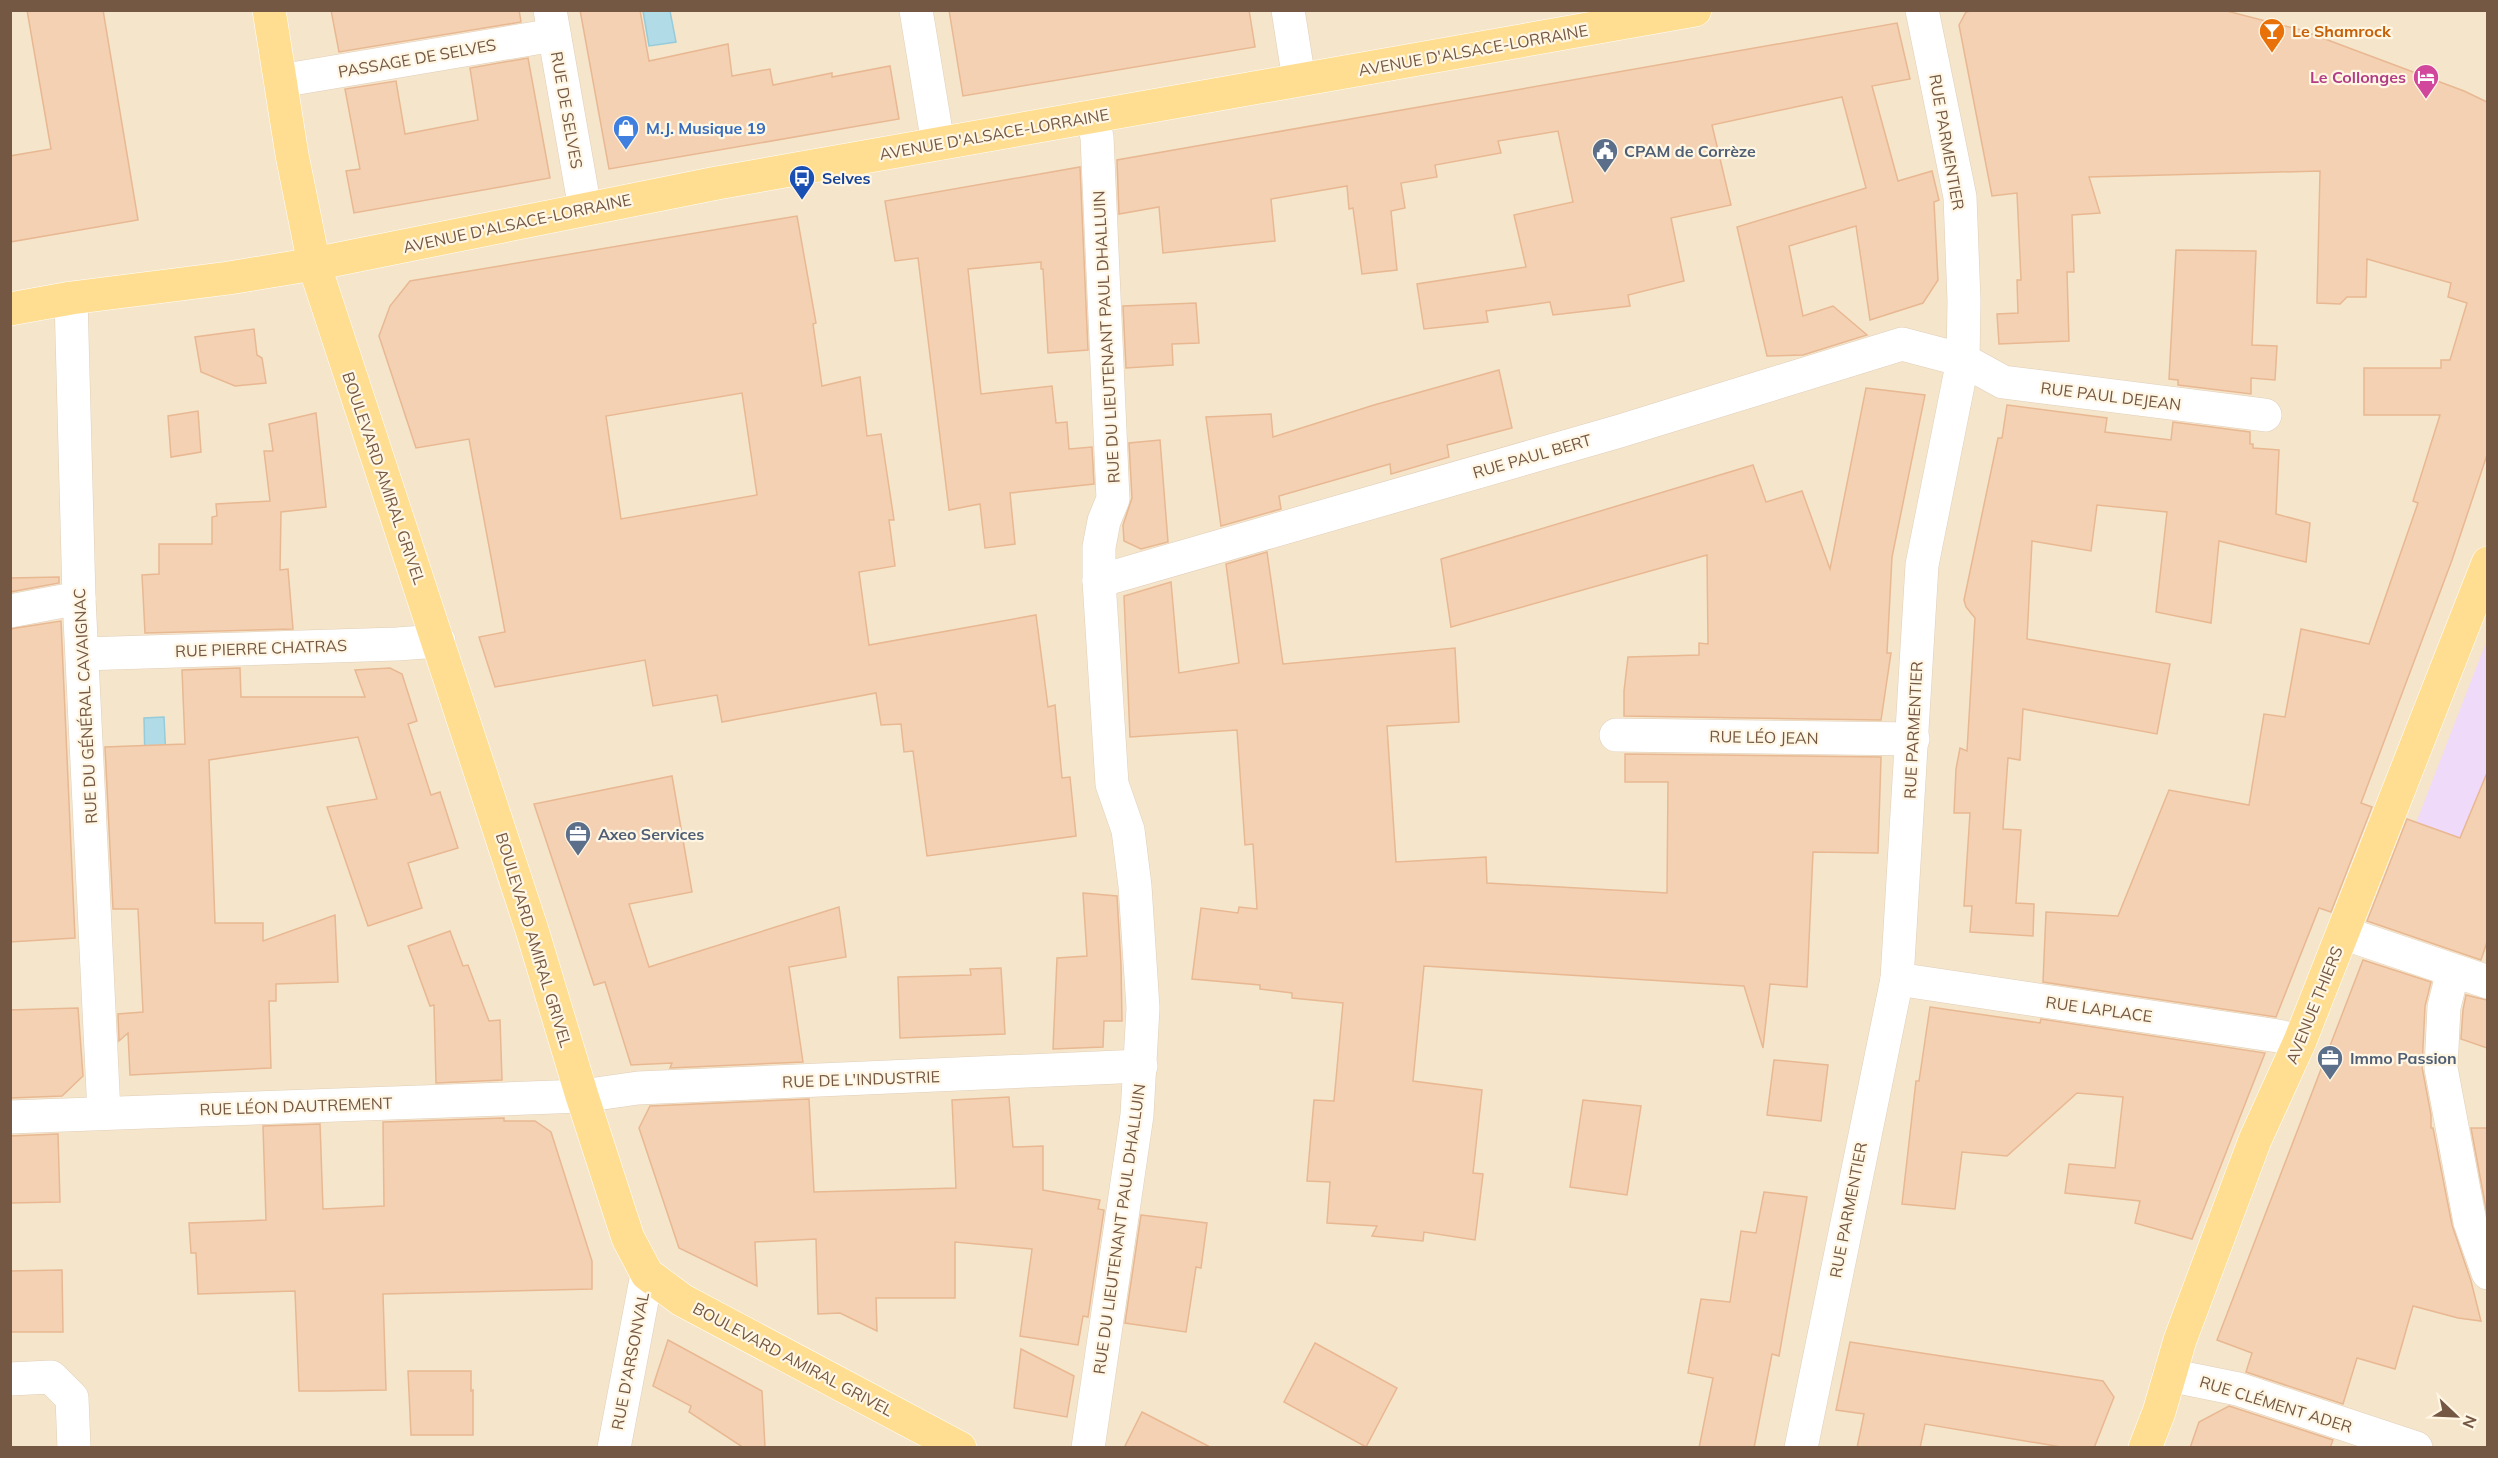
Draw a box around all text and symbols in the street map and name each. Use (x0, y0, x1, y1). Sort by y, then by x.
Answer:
bar icon: Le Shamrock (2257, 16, 2287, 54)
street label: AVENUE D'ALSACE-LORRAINE (1357, 20, 1589, 80)
place label: Le Shamrock (2292, 21, 2392, 41)
street label: PASSAGE DE SELVES (336, 34, 498, 82)
street label: RUE DE SELVES (547, 50, 587, 170)
hotel icon: Le Collonges (2411, 62, 2441, 100)
place label: Le Collonges (2310, 67, 2406, 87)
street label: RUE PARMENTIER (1925, 72, 1969, 212)
street label: AVENUE D'ALSACE-LORRAINE (878, 104, 1110, 164)
shop icon: M.J. Musique 19 (611, 113, 641, 151)
place label: M.J. Musique 19 (646, 118, 766, 138)
public building icon: CPAM de Corrèze (1590, 136, 1620, 174)
place label: CPAM de Corrèze (1624, 141, 1756, 161)
bus stop icon: Selves (787, 163, 817, 201)
place label: Selves (822, 168, 871, 188)
street label: AVENUE D'ALSACE-LORRAINE (401, 189, 633, 257)
street label: RUE DU LIEUTENANT PAUL DHALLUIN (1088, 190, 1124, 484)
street label: BOULEVARD AMIRAL GRIVEL (338, 369, 430, 587)
street label: RUE PAUL DEJEAN (2040, 377, 2182, 415)
street label: RUE PAUL BERT (1470, 429, 1594, 483)
street label: RUE DU GÉNÉRAL CAVAIGNAC (69, 588, 101, 824)
street label: RUE PIERRE CHATRAS (175, 635, 347, 661)
street label: RUE PARMENTIER (1899, 661, 1927, 799)
street label: RUE LÉO JEAN (1709, 726, 1819, 748)
office icon: Axeo Services (563, 819, 593, 857)
place label: Axeo Services (598, 824, 704, 844)
street label: BOULEVARD AMIRAL GRIVEL (492, 830, 576, 1050)
street label: AVENUE THIERS (2281, 943, 2347, 1067)
street label: RUE LAPLACE (2045, 992, 2153, 1026)
office icon: Immo Passion (2315, 1043, 2345, 1081)
place label: Immo Passion (2350, 1048, 2457, 1068)
street label: RUE DE L'INDUSTRIE (782, 1066, 940, 1092)
street label: RUE DU LIEUTENANT PAUL DHALLUIN (1089, 1083, 1149, 1375)
street label: RUE LÉON DAUTREMENT (199, 1093, 393, 1119)
street label: RUE PARMENTIER (1825, 1140, 1871, 1280)
street label: RUE D'ARSONVAL (607, 1290, 653, 1431)
street label: BOULEVARD AMIRAL GRIVEL (690, 1298, 897, 1420)
street label: RUE CLÉMENT ADER (2197, 1371, 2355, 1437)
north arrow (2426, 1386, 2486, 1446)
text: N (2458, 1412, 2481, 1431)

